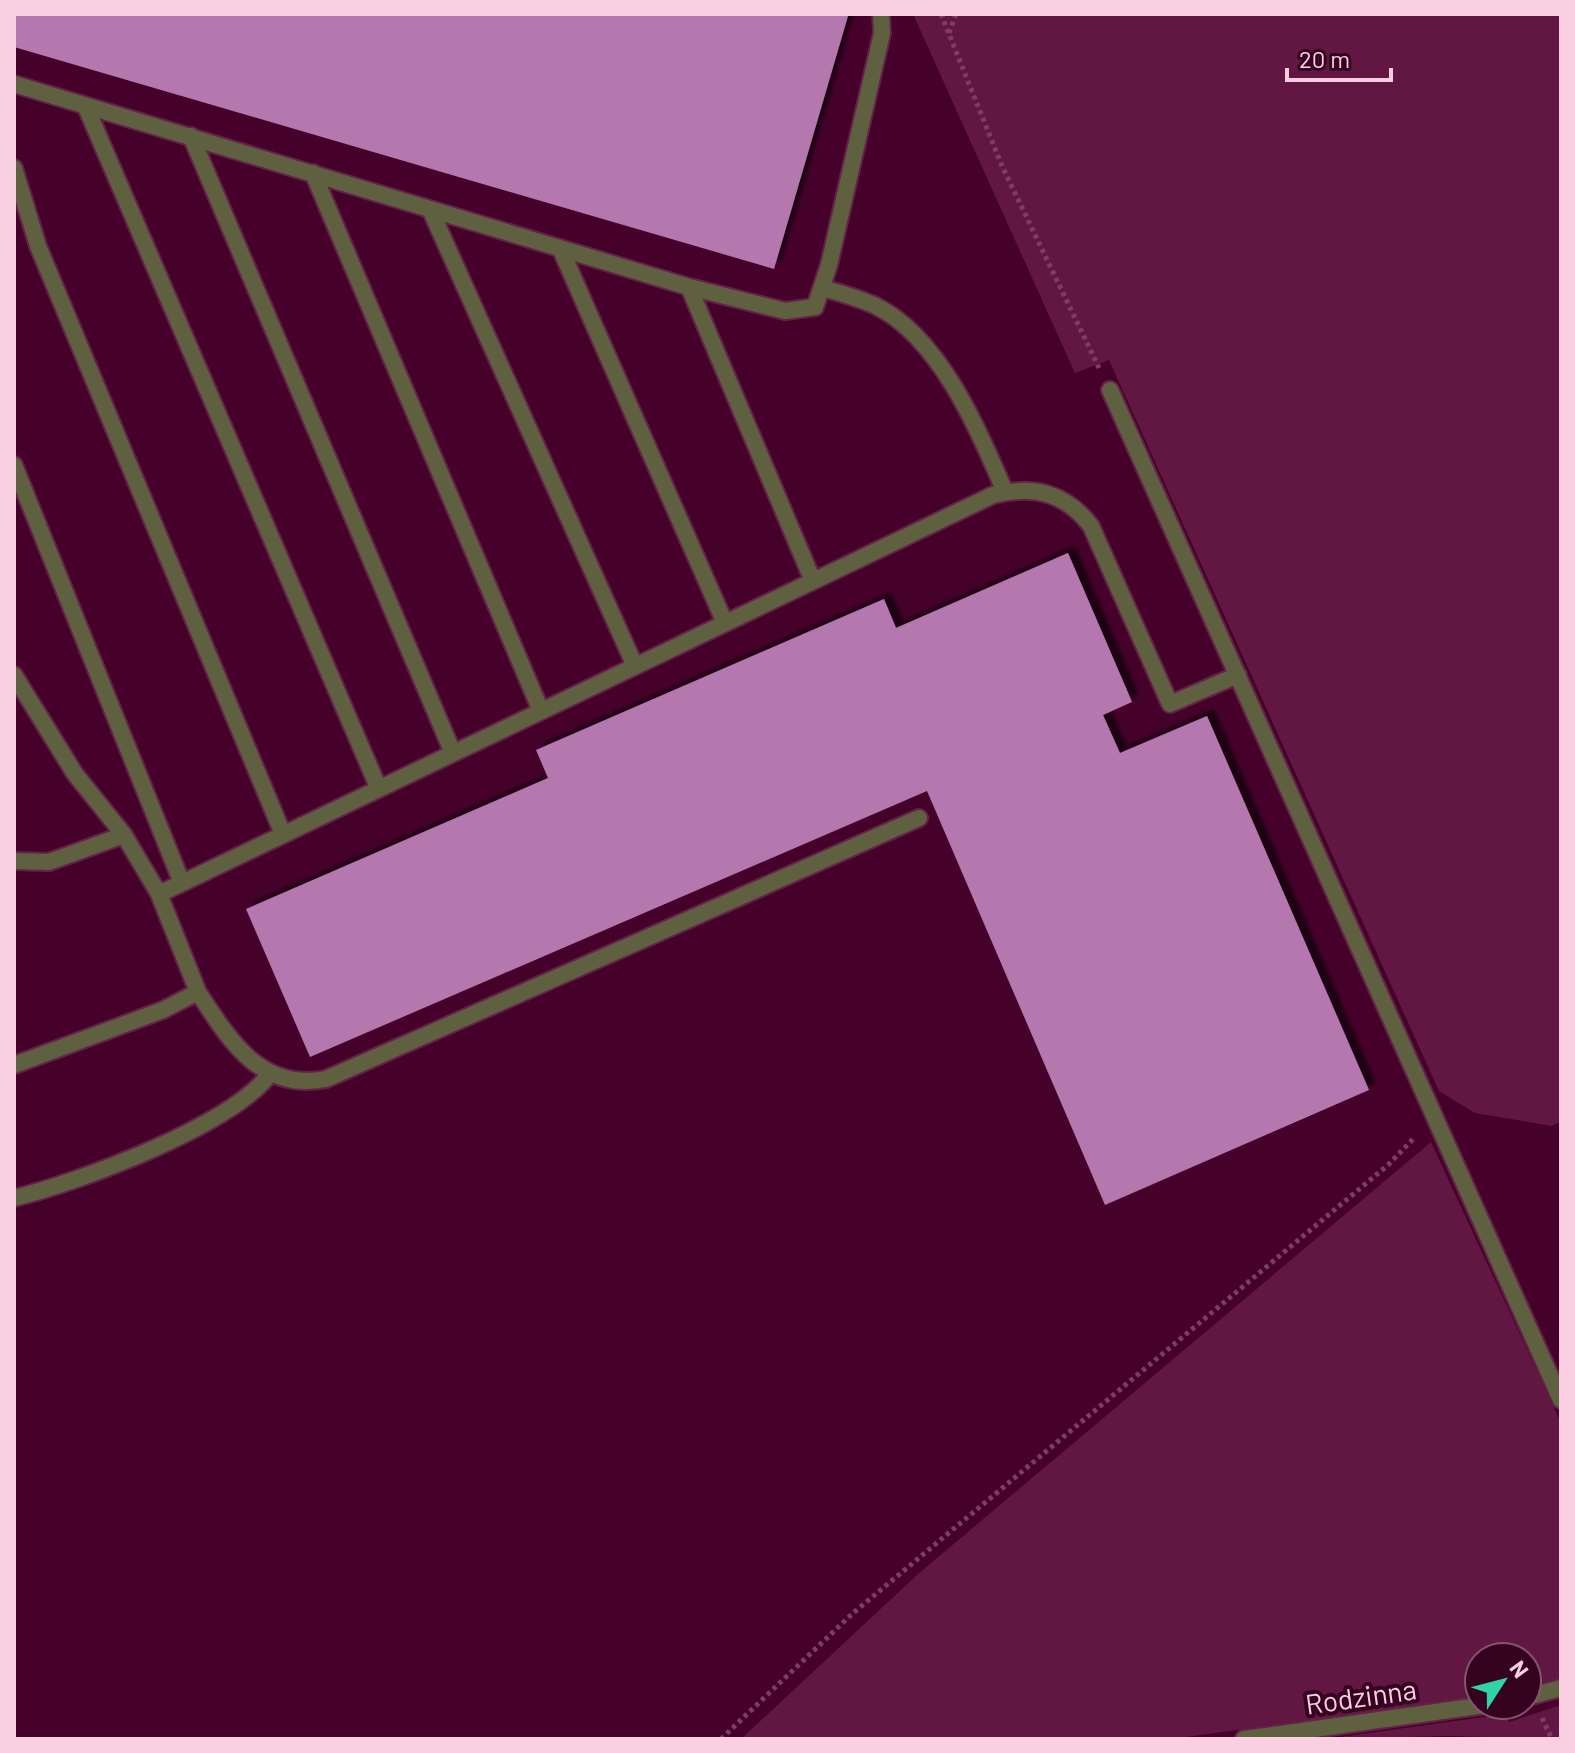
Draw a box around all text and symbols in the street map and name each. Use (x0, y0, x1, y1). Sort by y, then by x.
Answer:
scale bar (1287, 32, 1391, 82)
text: 20 m (1299, 44, 1350, 73)
north arrow (1463, 1641, 1543, 1721)
text: N (1505, 1655, 1535, 1682)
street label: Rodzinna (1303, 1671, 1419, 1721)

